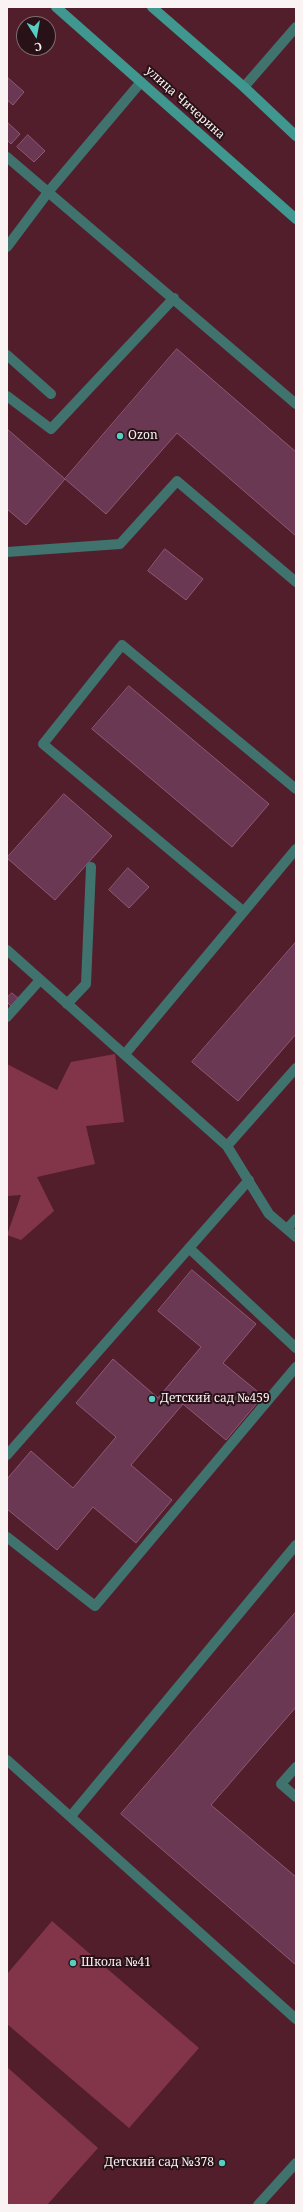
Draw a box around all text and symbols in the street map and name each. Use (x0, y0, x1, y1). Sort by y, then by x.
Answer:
north arrow (16, 16, 56, 56)
text: С (33, 39, 43, 55)
street label: улица Чичерина (142, 64, 228, 142)
place label: Ozon (128, 429, 158, 443)
marker: Ozon (115, 431, 125, 441)
place label: Детский сад №459 (160, 1392, 270, 1406)
marker: Детский сад №459 (147, 1394, 157, 1404)
place label: Школа №41 (81, 1956, 151, 1970)
marker: Школа №41 (68, 1958, 78, 1968)
place label: Детский сад №378 (104, 2156, 214, 2170)
marker: Детский сад №378 (217, 2158, 227, 2168)

